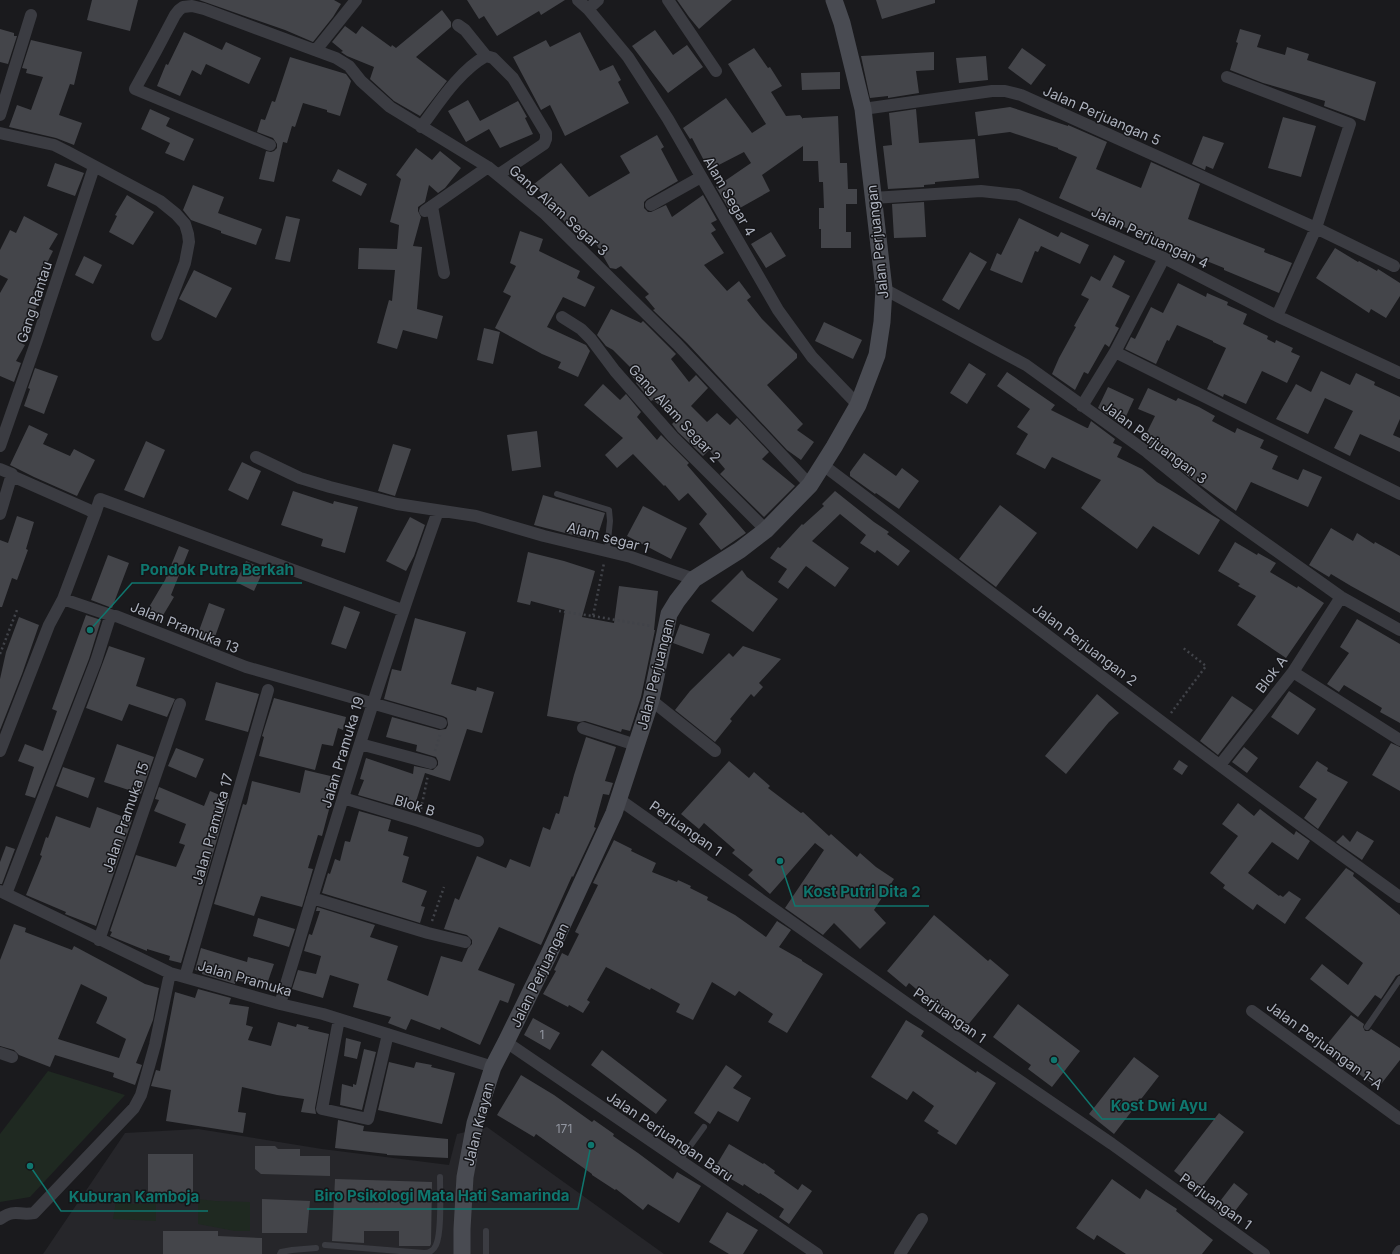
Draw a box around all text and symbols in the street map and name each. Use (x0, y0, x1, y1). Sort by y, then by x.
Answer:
street label: Jalan Perjuangan 5 (1041, 81, 1163, 149)
street label: Alam Segar 4 (700, 153, 760, 239)
street label: Gang Alam Segar 3 (506, 161, 612, 259)
street label: Jalan Perjuangan (863, 184, 891, 300)
street label: Jalan Perjuangan 4 (1089, 202, 1211, 272)
street label: Gang Rantau (13, 259, 55, 345)
street label: Gang Alam Segar 2 (625, 361, 725, 465)
street label: Jalan Perjuangan 3 (1099, 397, 1211, 487)
street label: Alam segar 1 (565, 518, 651, 556)
callout: Pondok Putra Berkah (132, 556, 302, 583)
text: Pondok Putra Berkah (140, 560, 294, 579)
street label: Jalan Pramuka 13 (128, 597, 242, 657)
street label: Jalan Perjuangan 2 (1029, 599, 1141, 689)
street label: Jalan Perjuangan (633, 616, 677, 732)
street label: Blok A (1252, 652, 1291, 696)
street label: Jalan Pramuka 19 (317, 694, 367, 810)
street label: Jalan Pramuka 15 (98, 760, 152, 874)
street label: Jalan Pramuka 17 (188, 771, 236, 887)
street label: Blok B (393, 791, 437, 819)
street label: Perjuangan 1 (646, 797, 726, 859)
callout: Kost Putri Dita 2 (795, 879, 929, 906)
text: Kost Putri Dita 2 (803, 882, 921, 901)
street label: Jalan Perjuangan (506, 920, 572, 1030)
street label: Jalan Pramuka (196, 956, 294, 1000)
street label: Perjuangan 1 (910, 984, 990, 1046)
street label: Jalan Perjuangan 1-A (1264, 997, 1387, 1093)
house number: 1 (540, 1027, 544, 1042)
street label: Jalan Krayan (459, 1080, 497, 1168)
street label: Jalan Perjuangan Baru (604, 1087, 736, 1185)
callout: Kost Dwi Ayu (1102, 1092, 1215, 1119)
text: Kost Dwi Ayu (1111, 1096, 1207, 1115)
house number: 171 (556, 1121, 572, 1136)
street label: Perjuangan 1 (1177, 1169, 1255, 1233)
callout: Biro Psikologi Mata Hati Samarinda (307, 1182, 578, 1209)
callout: Kuburan Kamboja (61, 1184, 208, 1211)
text: Biro Psikologi Mata Hati Samarinda (315, 1186, 569, 1205)
text: Kuburan Kamboja (69, 1187, 199, 1206)

